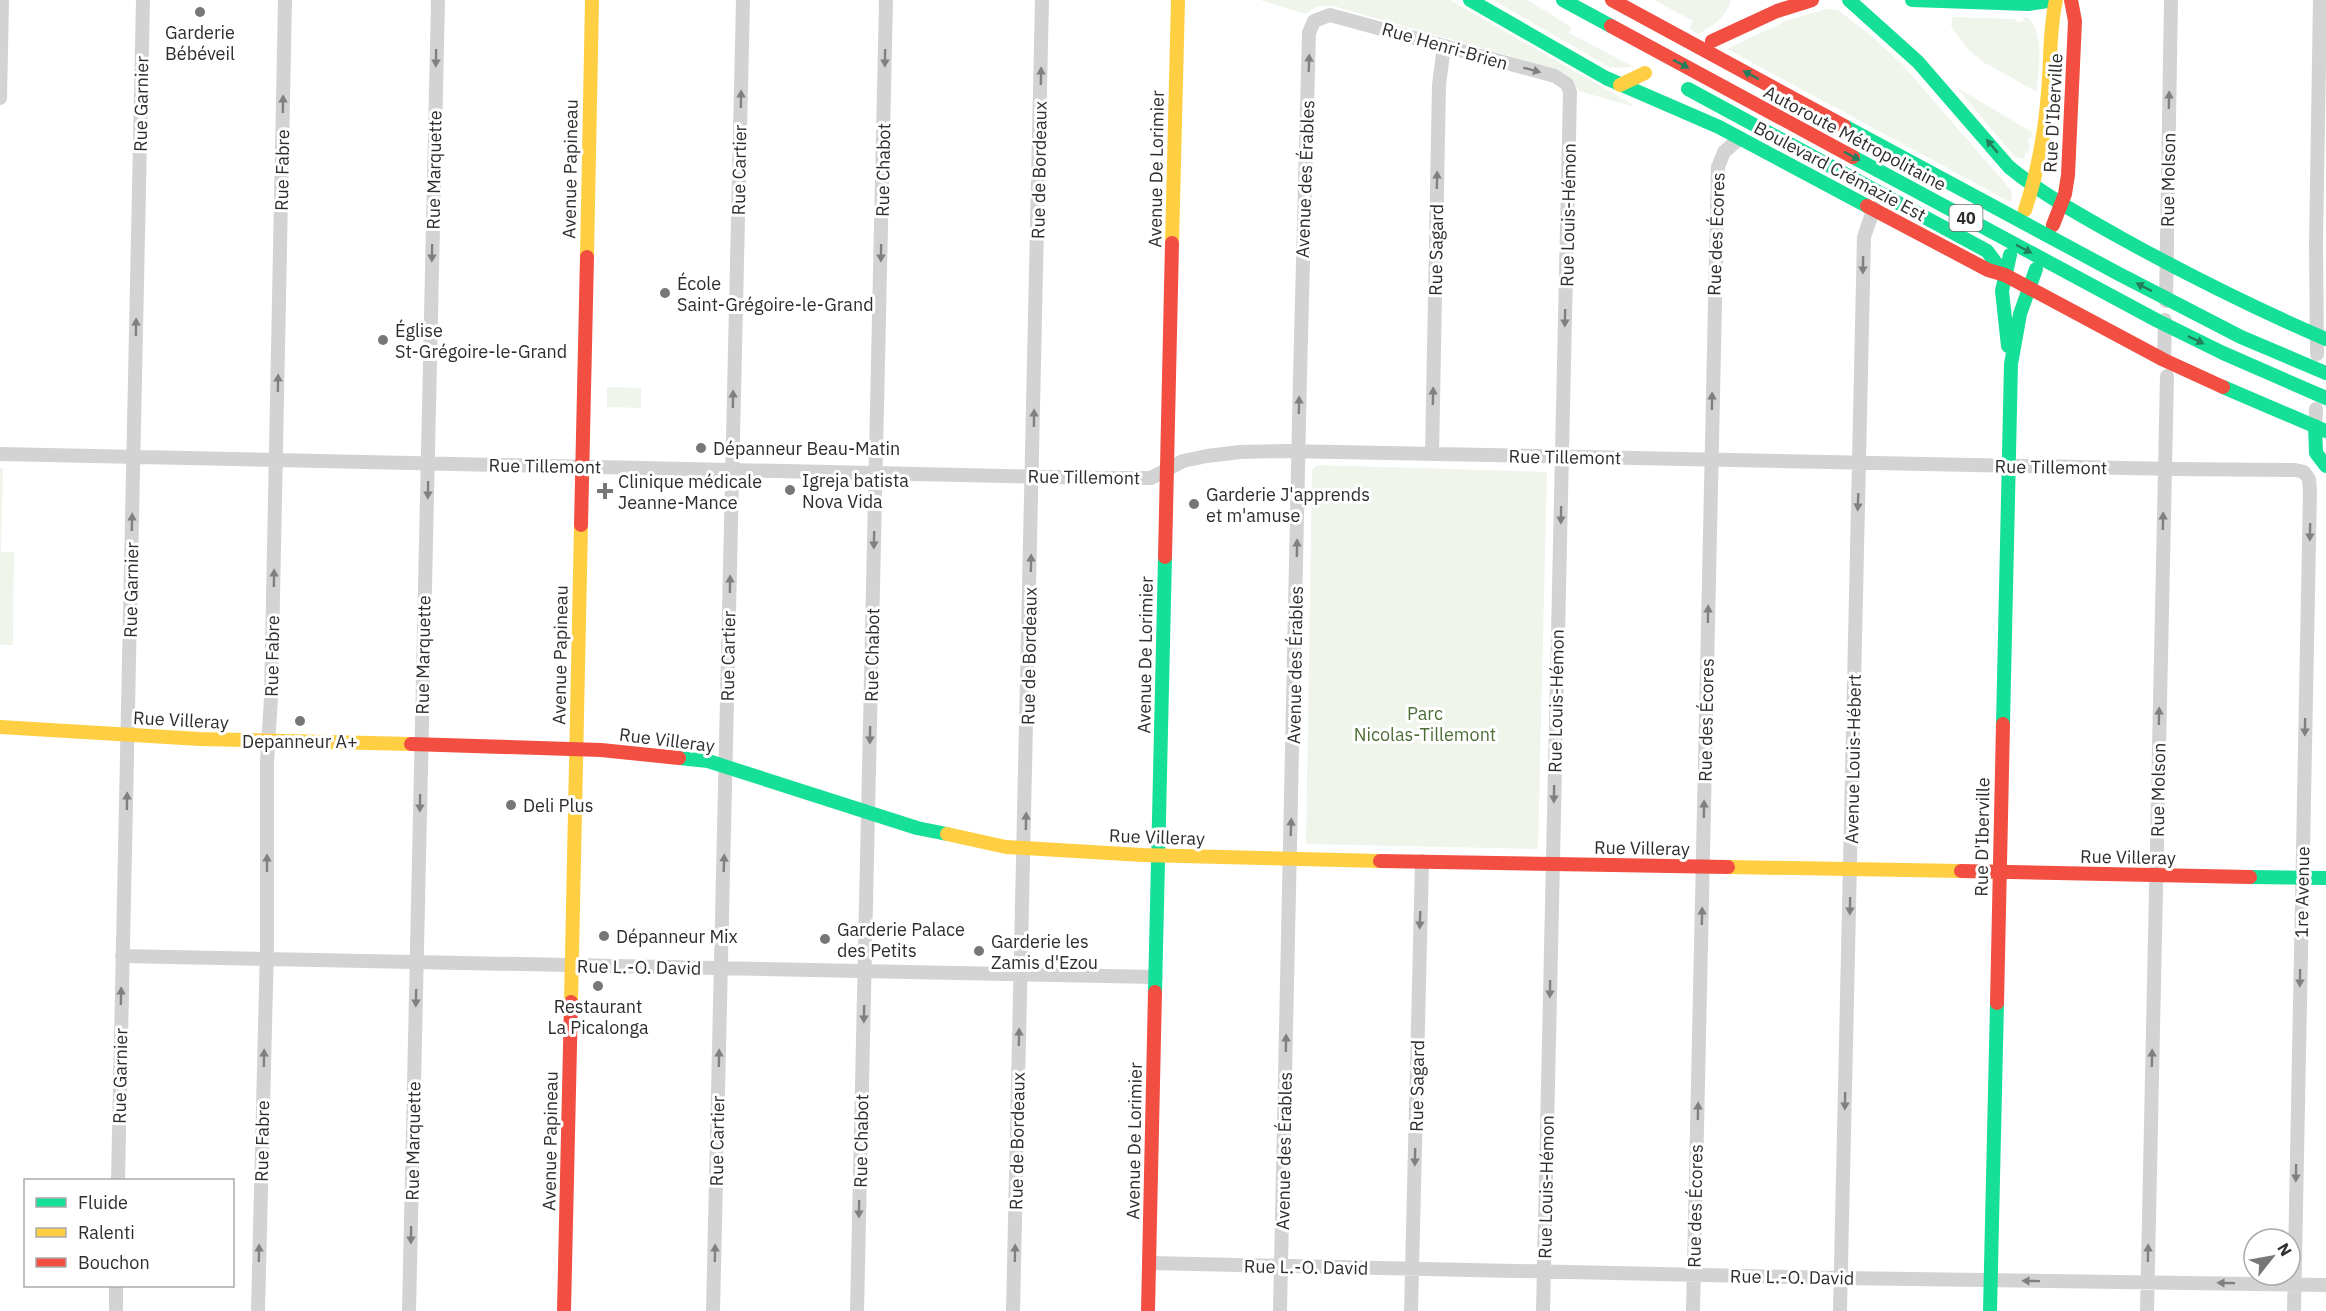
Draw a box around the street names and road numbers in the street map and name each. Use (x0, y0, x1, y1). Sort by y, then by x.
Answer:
street label: Rue Henri-Brien (1379, 17, 1511, 75)
street label: Rue D'Iberville (2038, 53, 2068, 173)
street label: Rue Garnier (129, 56, 153, 152)
street label: Autoroute Métropolitaine (1760, 80, 1950, 196)
street label: Avenue De Lorimier (1143, 90, 1169, 248)
street label: Avenue Papineau (557, 99, 583, 239)
street label: Avenue des Érables (1291, 99, 1319, 259)
street label: Rue de Bordeaux (1026, 101, 1052, 239)
street label: Rue Marquette (421, 110, 447, 230)
street label: Boulevard Crémazie Est (1750, 116, 1930, 226)
street label: Rue Chabot (871, 123, 895, 217)
street label: Rue Cartier (727, 124, 751, 216)
street label: Rue Fabre (270, 129, 294, 211)
street label: Rue Molson (2156, 133, 2180, 227)
street label: Rue Louis-Hémon (1555, 143, 1581, 287)
street label: Rue des Écores (1702, 172, 1730, 296)
street label: Rue Sagard (1424, 204, 1448, 296)
road number: 40 (1950, 205, 1982, 231)
street label: Rue Tillemont (1509, 445, 1621, 469)
street label: Rue Tillemont (489, 454, 601, 478)
street label: Rue Tillemont (1995, 455, 2107, 479)
street label: Rue Tillemont (1028, 465, 1140, 489)
street label: Rue Garnier (119, 542, 143, 638)
street label: Avenue De Lorimier (1132, 576, 1158, 734)
street label: Avenue Papineau (547, 585, 573, 725)
street label: Avenue des Érables (1282, 586, 1308, 744)
street label: Rue de Bordeaux (1016, 587, 1042, 725)
street label: Rue Marquette (410, 595, 436, 715)
street label: Rue Chabot (860, 608, 884, 702)
street label: Rue Cartier (716, 610, 740, 702)
street label: Rue Fabre (260, 615, 284, 697)
street label: Rue Louis-Hémon (1543, 629, 1569, 773)
street label: Rue des Écores (1693, 658, 1719, 782)
street label: Avenue Louis-Hébert (1840, 674, 1866, 844)
street label: Rue Villeray (132, 706, 230, 734)
street label: Rue Villeray (618, 723, 716, 757)
street label: Rue Molson (2146, 743, 2170, 837)
street label: Rue D'Iberville (1969, 777, 1995, 897)
street label: Rue Villeray (1109, 824, 1205, 850)
street label: Rue Villeray (1594, 836, 1690, 860)
street label: Rue Villeray (2080, 845, 2176, 869)
street label: 1re Avenue (2290, 846, 2314, 938)
street label: Rue L.-O. David (577, 954, 701, 980)
street label: Rue Garnier (108, 1028, 132, 1124)
street label: Rue Sagard (1405, 1040, 1429, 1132)
street label: Avenue De Lorimier (1121, 1062, 1147, 1220)
street label: Avenue Papineau (537, 1071, 563, 1211)
street label: Rue de Bordeaux (1004, 1072, 1030, 1210)
street label: Avenue des Érables (1271, 1072, 1297, 1230)
street label: Rue Marquette (400, 1081, 426, 1201)
street label: Rue Chabot (849, 1094, 873, 1188)
street label: Rue Cartier (705, 1095, 729, 1187)
street label: Rue Fabre (250, 1100, 274, 1182)
street label: Rue Louis-Hémon (1533, 1115, 1559, 1259)
street label: Rue des Écores (1682, 1144, 1708, 1268)
street label: Rue L.-O. David (1244, 1254, 1368, 1280)
street label: Rue L.-O. David (1730, 1264, 1854, 1290)

